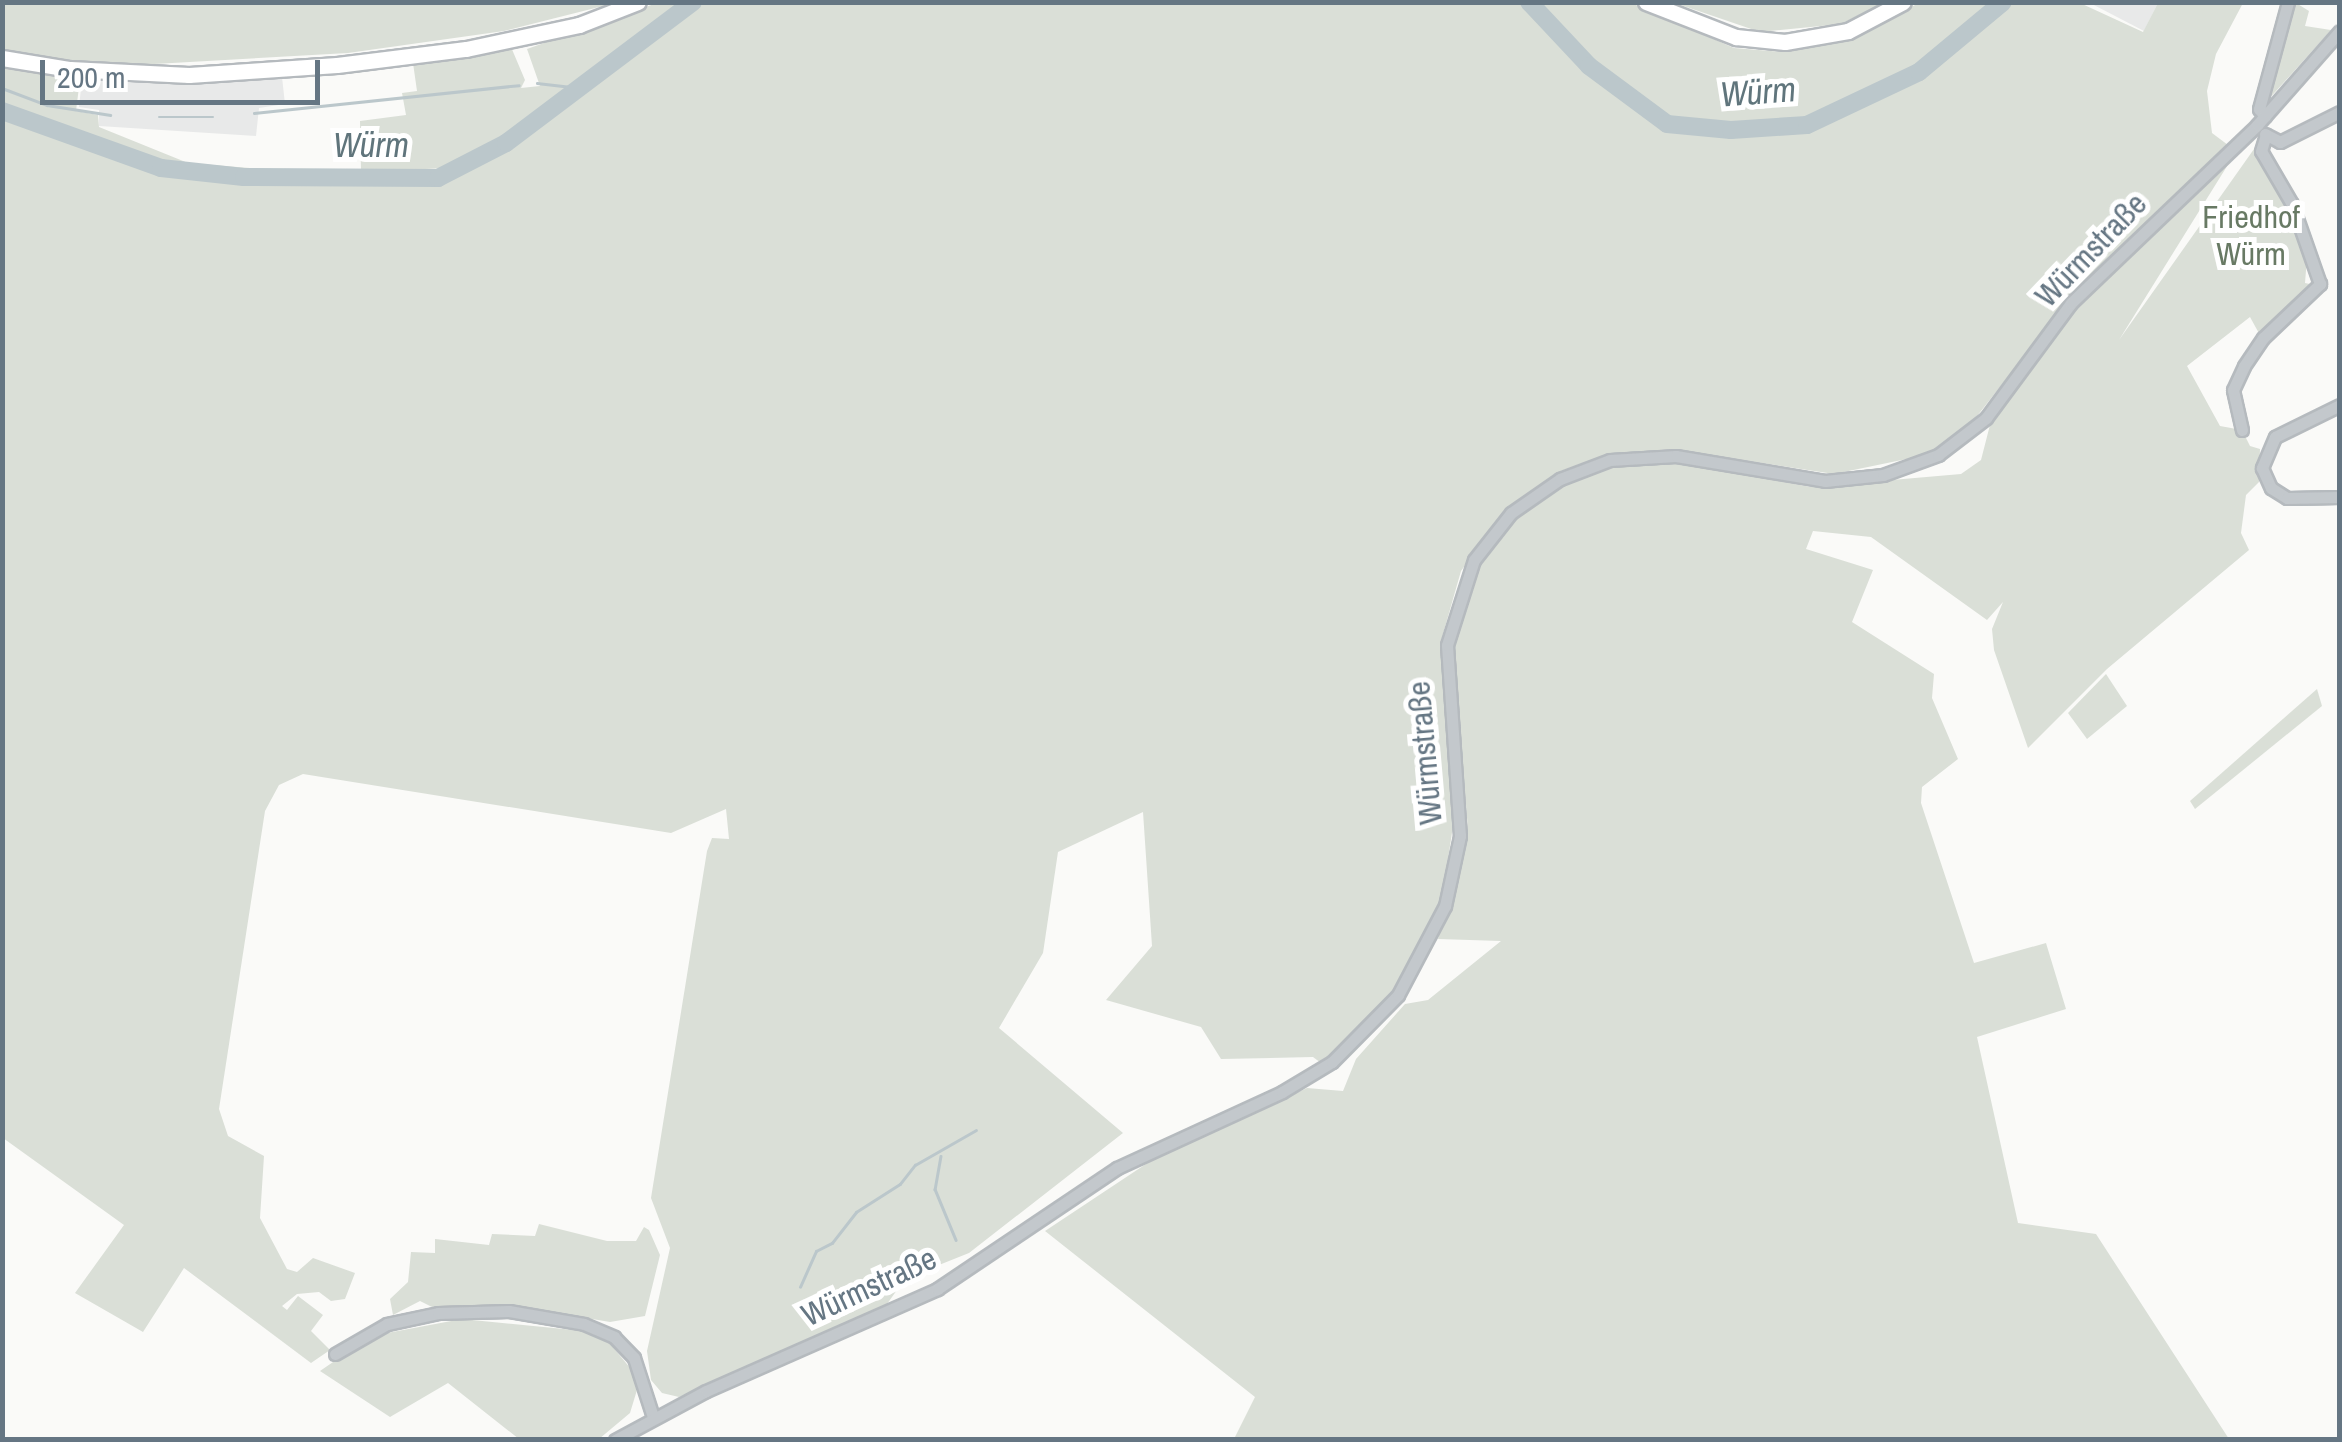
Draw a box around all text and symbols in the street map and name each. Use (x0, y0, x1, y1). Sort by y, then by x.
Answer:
scale bar (45, 40, 325, 102)
text: 200 m (57, 57, 125, 97)
water label: Würm (1719, 68, 1797, 116)
water label: Würm (333, 124, 409, 166)
street label: Würmstraße (2027, 185, 2155, 315)
park label: Friedhof Würm (2202, 199, 2300, 274)
street label: Würmstraße (1400, 680, 1450, 826)
street label: Würmstraße (796, 1239, 942, 1335)

